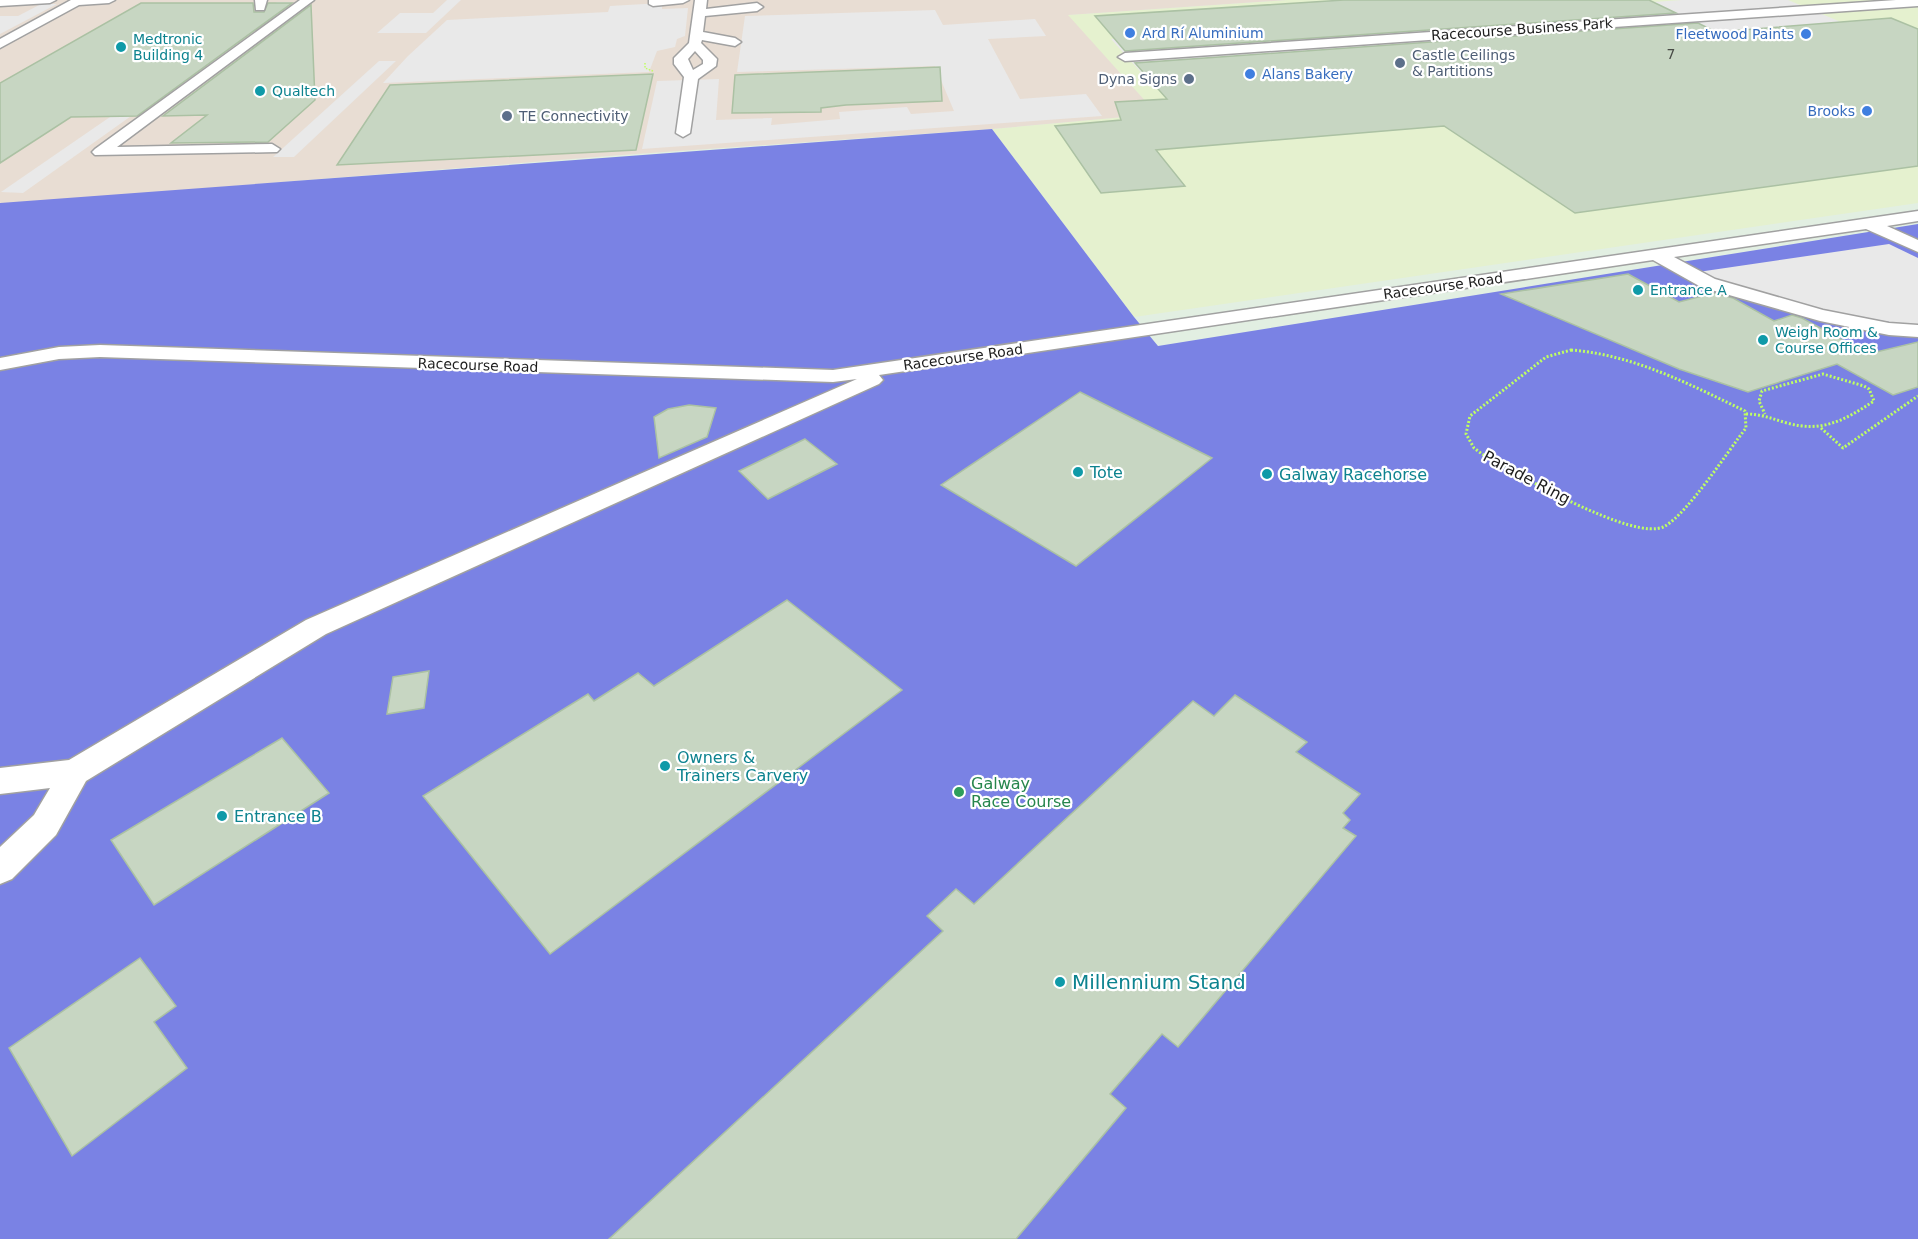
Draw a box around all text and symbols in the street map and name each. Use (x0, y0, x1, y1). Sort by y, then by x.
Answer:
street label: Racecourse Business Park (1431, 15, 1614, 43)
place label: Ard Rí Aluminium (1142, 25, 1264, 41)
marker: Ard Rí Aluminium (1123, 26, 1137, 40)
place label: Fleetwood Paints (1675, 26, 1794, 42)
marker: Fleetwood Paints (1799, 27, 1813, 41)
place label: Medtronic Building 4 (133, 31, 203, 63)
marker: Medtronic Building 4 (114, 40, 128, 54)
house number: 7 (1667, 46, 1675, 62)
place label: Castle Ceilings & Partitions (1412, 47, 1515, 79)
marker: Castle Ceilings & Partitions (1393, 56, 1407, 70)
place label: Alans Bakery (1262, 66, 1353, 82)
marker: Alans Bakery (1243, 67, 1257, 81)
place label: Dyna Signs (1098, 71, 1177, 87)
marker: Dyna Signs (1182, 72, 1196, 86)
place label: Qualtech (272, 83, 335, 99)
marker: Qualtech (253, 84, 267, 98)
place label: Brooks (1807, 103, 1855, 119)
marker: Brooks (1860, 104, 1874, 118)
place label: TE Connectivity (518, 108, 629, 124)
marker: TE Connectivity (500, 109, 514, 123)
street label: Racecourse Road (1382, 270, 1504, 302)
place label: Entrance A (1650, 282, 1727, 298)
marker: Entrance A (1631, 283, 1645, 297)
place label: Weigh Room & Course Offices (1775, 324, 1878, 356)
marker: Weigh Room & Course Offices (1756, 333, 1770, 347)
street label: Racecourse Road (902, 341, 1024, 373)
street label: Racecourse Road (417, 355, 539, 375)
street label: Parade Ring (1480, 447, 1574, 508)
place label: Tote (1089, 463, 1123, 482)
marker: Tote (1071, 465, 1085, 479)
place label: Galway Racehorse (1279, 465, 1427, 484)
marker: Galway Racehorse (1260, 467, 1274, 481)
place label: Owners & Trainers Carvery (676, 748, 808, 785)
marker: Owners & Trainers Carvery (658, 759, 672, 773)
place label: Galway Race Course (971, 774, 1071, 811)
marker: Galway Race Course (952, 785, 966, 799)
place label: Entrance B (234, 807, 322, 826)
marker: Entrance B (215, 809, 229, 823)
place label: Millennium Stand (1072, 970, 1246, 994)
marker: Millennium Stand (1053, 975, 1067, 989)

